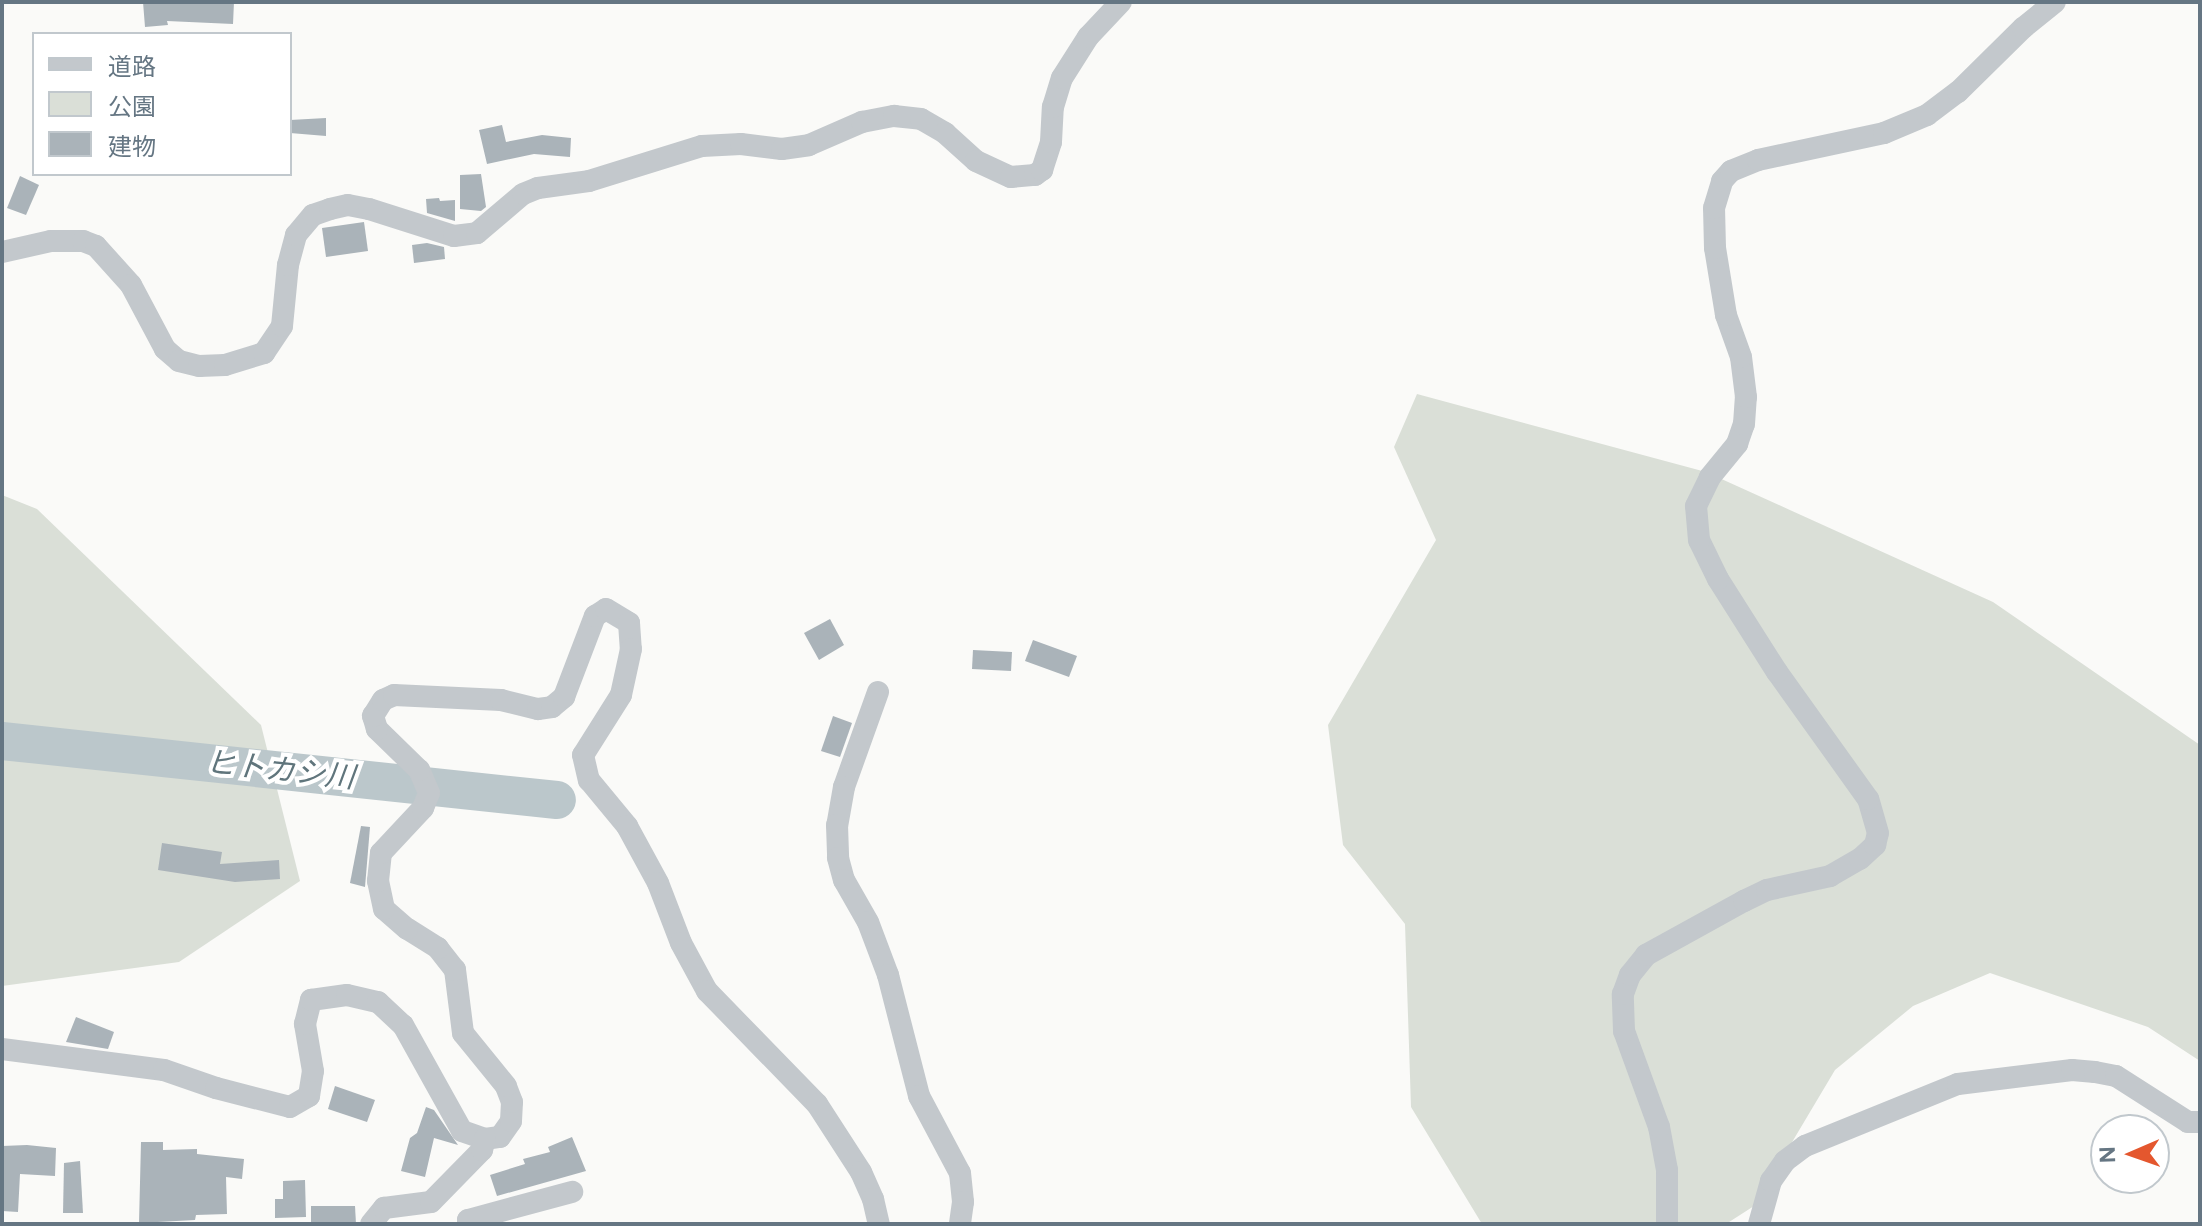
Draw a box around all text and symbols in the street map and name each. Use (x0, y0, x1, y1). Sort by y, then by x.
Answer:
legend (32, 32, 292, 176)
text: 道路 (108, 52, 156, 81)
text: 公園 (108, 92, 156, 121)
text: 建物 (108, 132, 156, 161)
water label: ヒトカシ川 (204, 744, 356, 796)
north arrow (2090, 1114, 2170, 1194)
text: N (2094, 1146, 2121, 1164)

